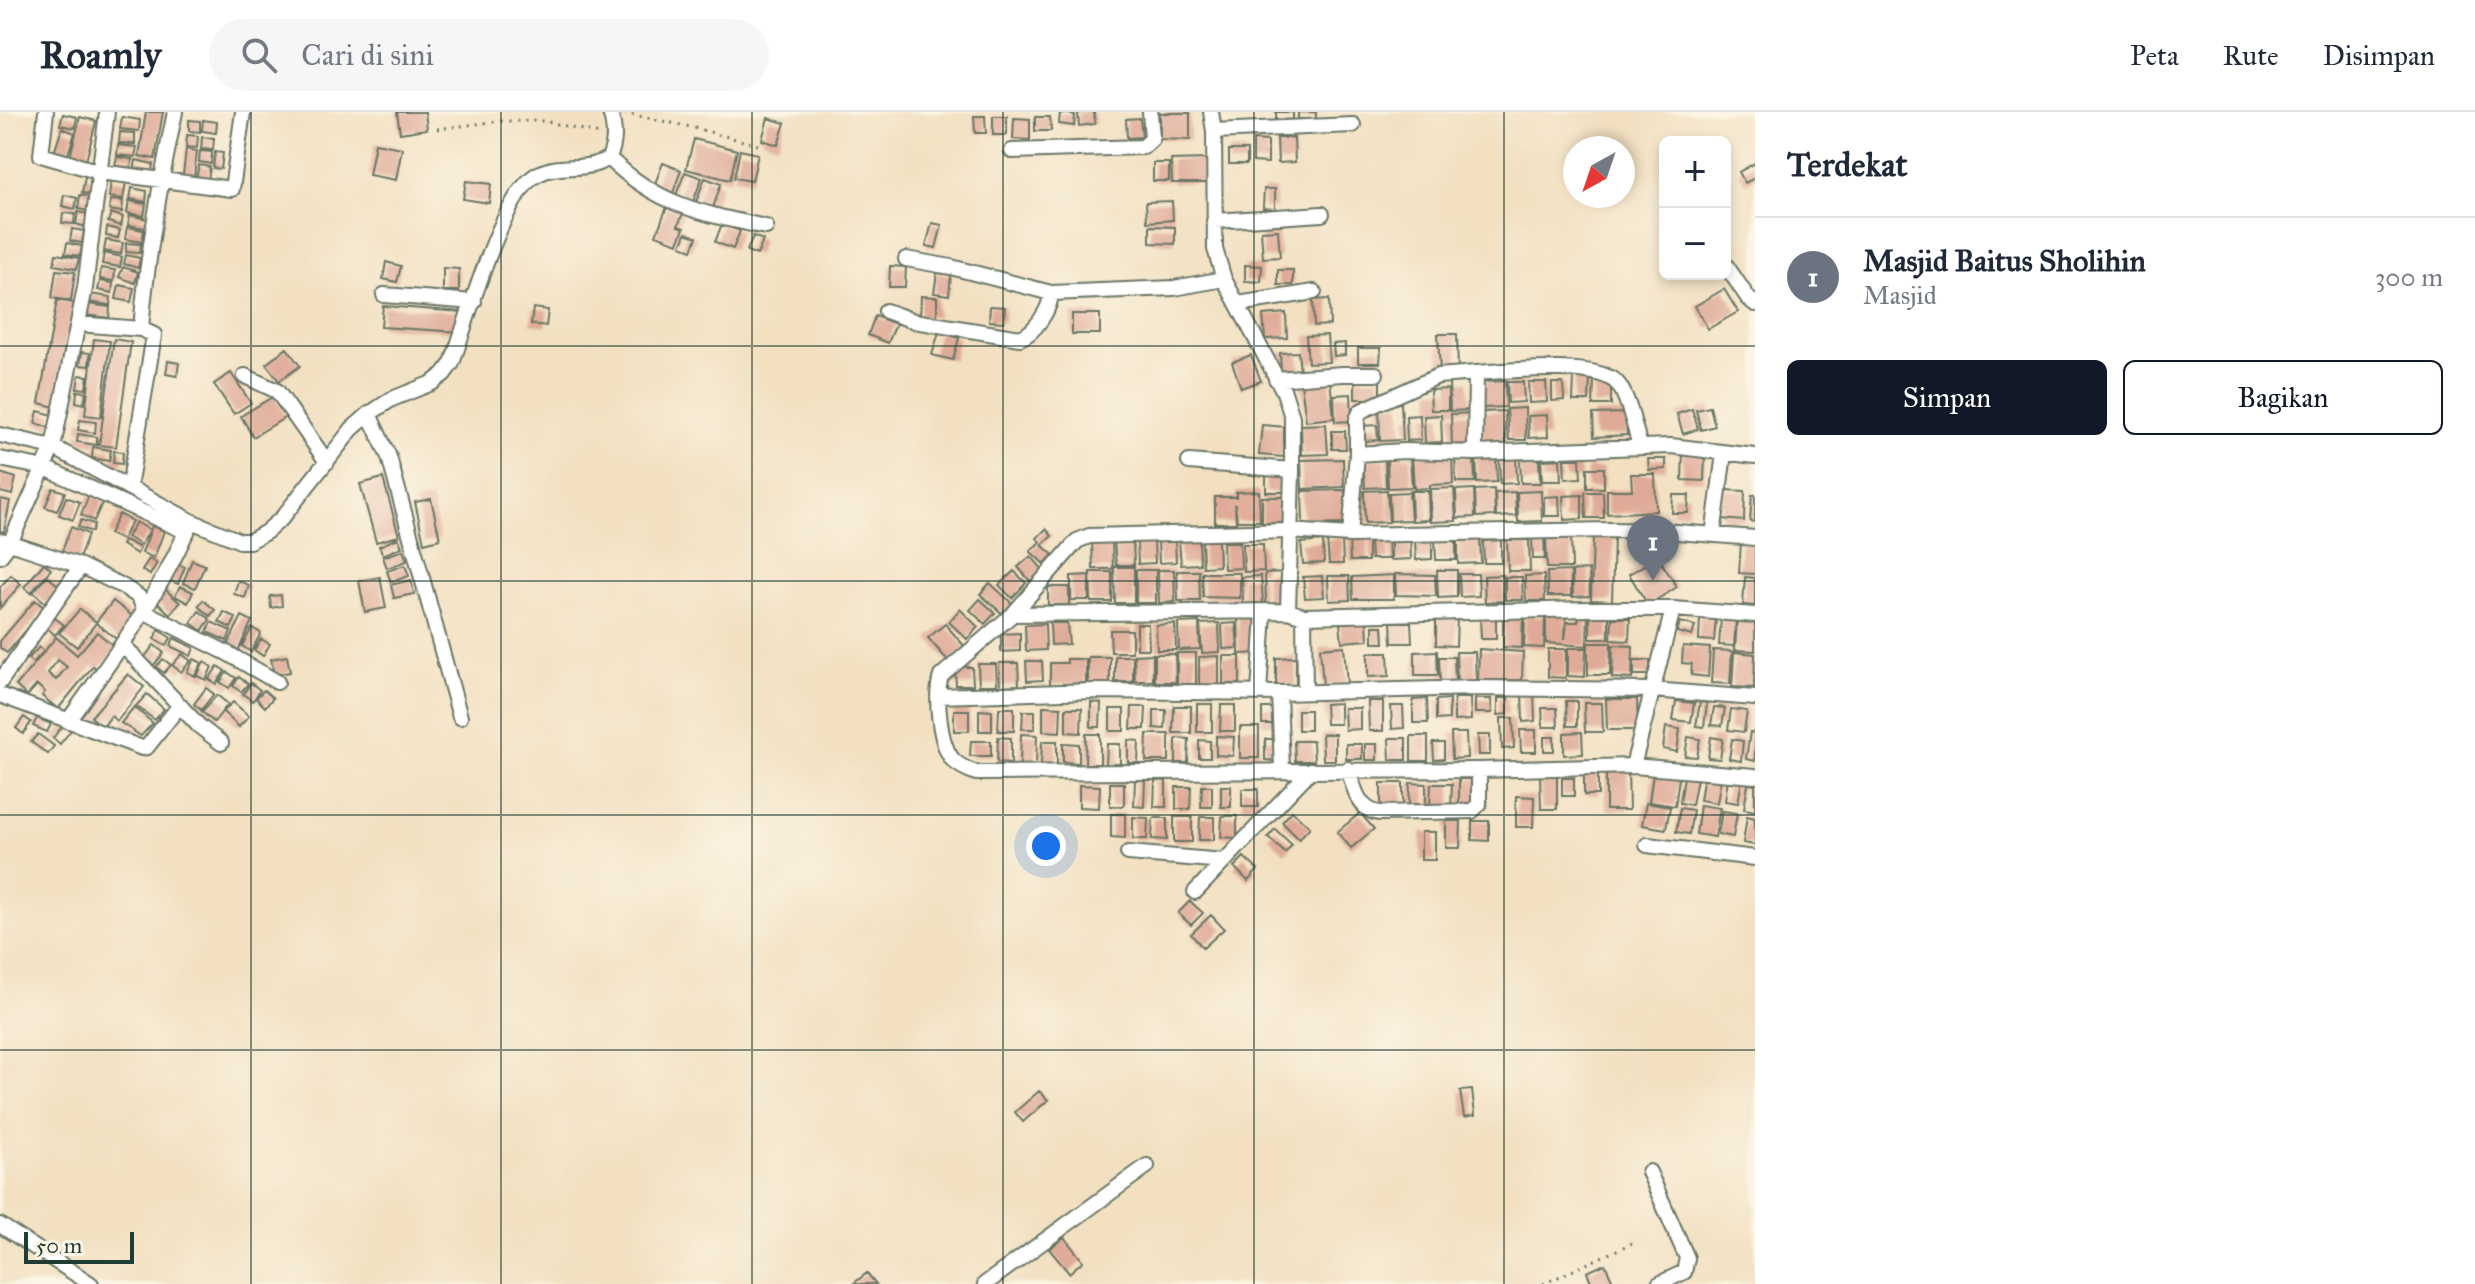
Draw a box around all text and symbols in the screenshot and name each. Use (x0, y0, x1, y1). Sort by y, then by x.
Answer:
search box (209, 19, 769, 91)
text: Roamly (40, 32, 161, 78)
icon: search (237, 33, 281, 77)
text: Cari di sini (301, 37, 434, 73)
text: Peta (2130, 38, 2179, 73)
text: Rute (2223, 38, 2279, 73)
text: Disimpan (2323, 38, 2435, 73)
north arrow (1563, 136, 1635, 208)
map controls (1659, 136, 1731, 280)
button: + (1659, 136, 1731, 208)
text: Terdekat (1787, 144, 1908, 185)
button: − (1659, 208, 1731, 280)
text: Masjid Baitus Sholihin (1863, 243, 2146, 279)
text: 1 (1808, 261, 1818, 293)
text: 300 m (2375, 261, 2443, 293)
text: Masjid (1863, 279, 1937, 311)
button: Simpan (1787, 360, 2107, 435)
button: Bagikan (2123, 360, 2443, 435)
pin: 1 (1627, 515, 1679, 581)
your location (1026, 826, 1066, 866)
scale bar (24, 1228, 134, 1264)
text: 50 m (36, 1232, 82, 1259)

